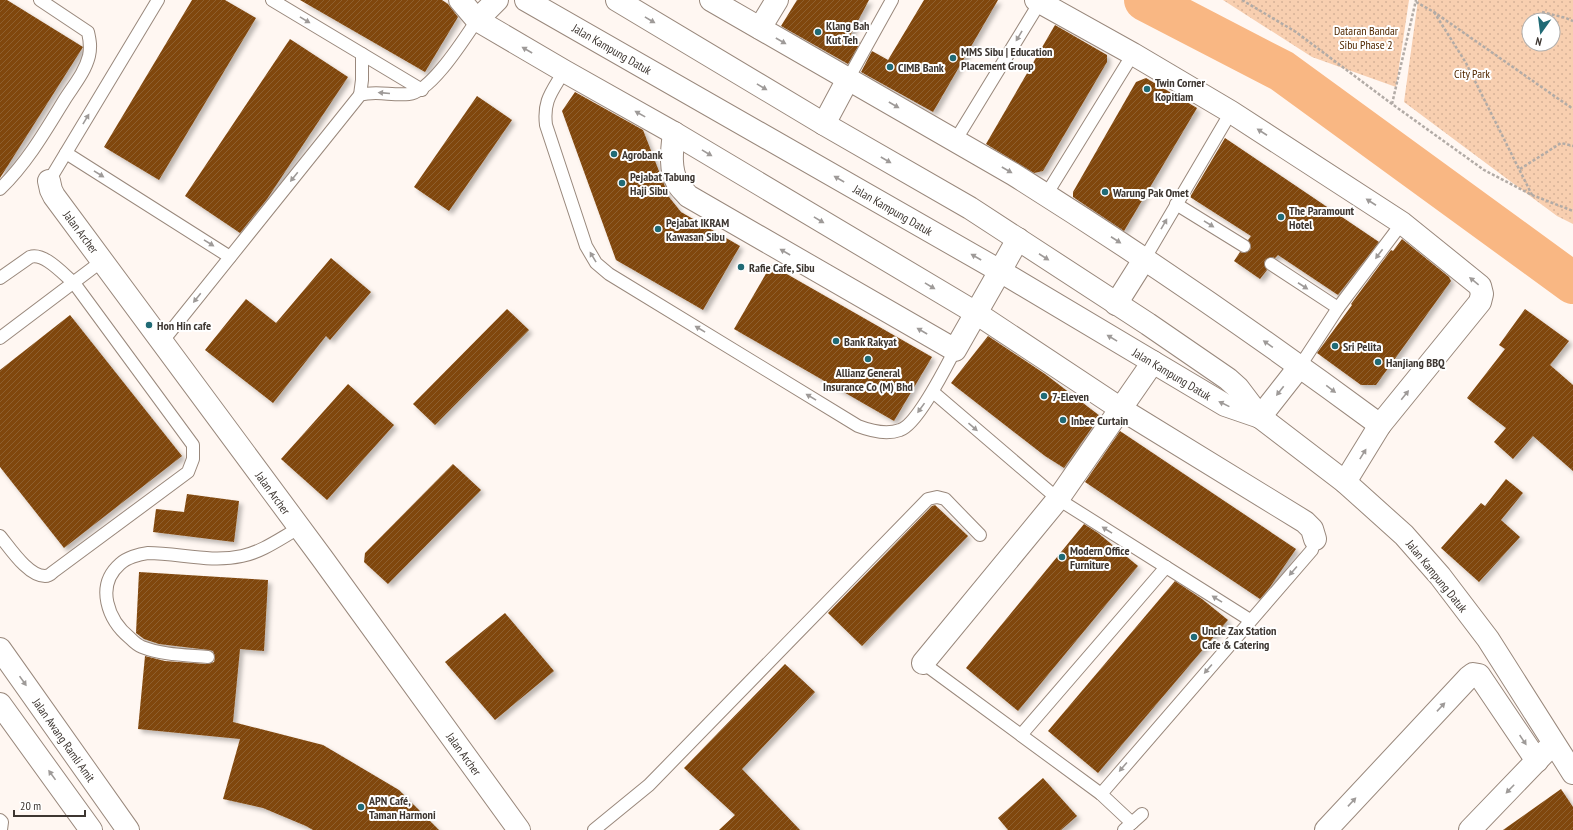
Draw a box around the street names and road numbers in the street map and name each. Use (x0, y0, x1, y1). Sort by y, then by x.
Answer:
street label: Jalan Kampung Datuk (569, 20, 655, 78)
street label: Jalan Kampung Datuk (850, 181, 936, 239)
street label: Jalan Archer (59, 207, 102, 257)
street label: Jalan Kampung Datuk (1129, 344, 1214, 404)
street label: Jalan Archer (252, 468, 294, 518)
street label: Jalan Kampung Datuk (1403, 536, 1471, 616)
street label: Jalan Awang Ramli Amit (29, 695, 99, 785)
street label: Jalan Archer (443, 729, 485, 779)

